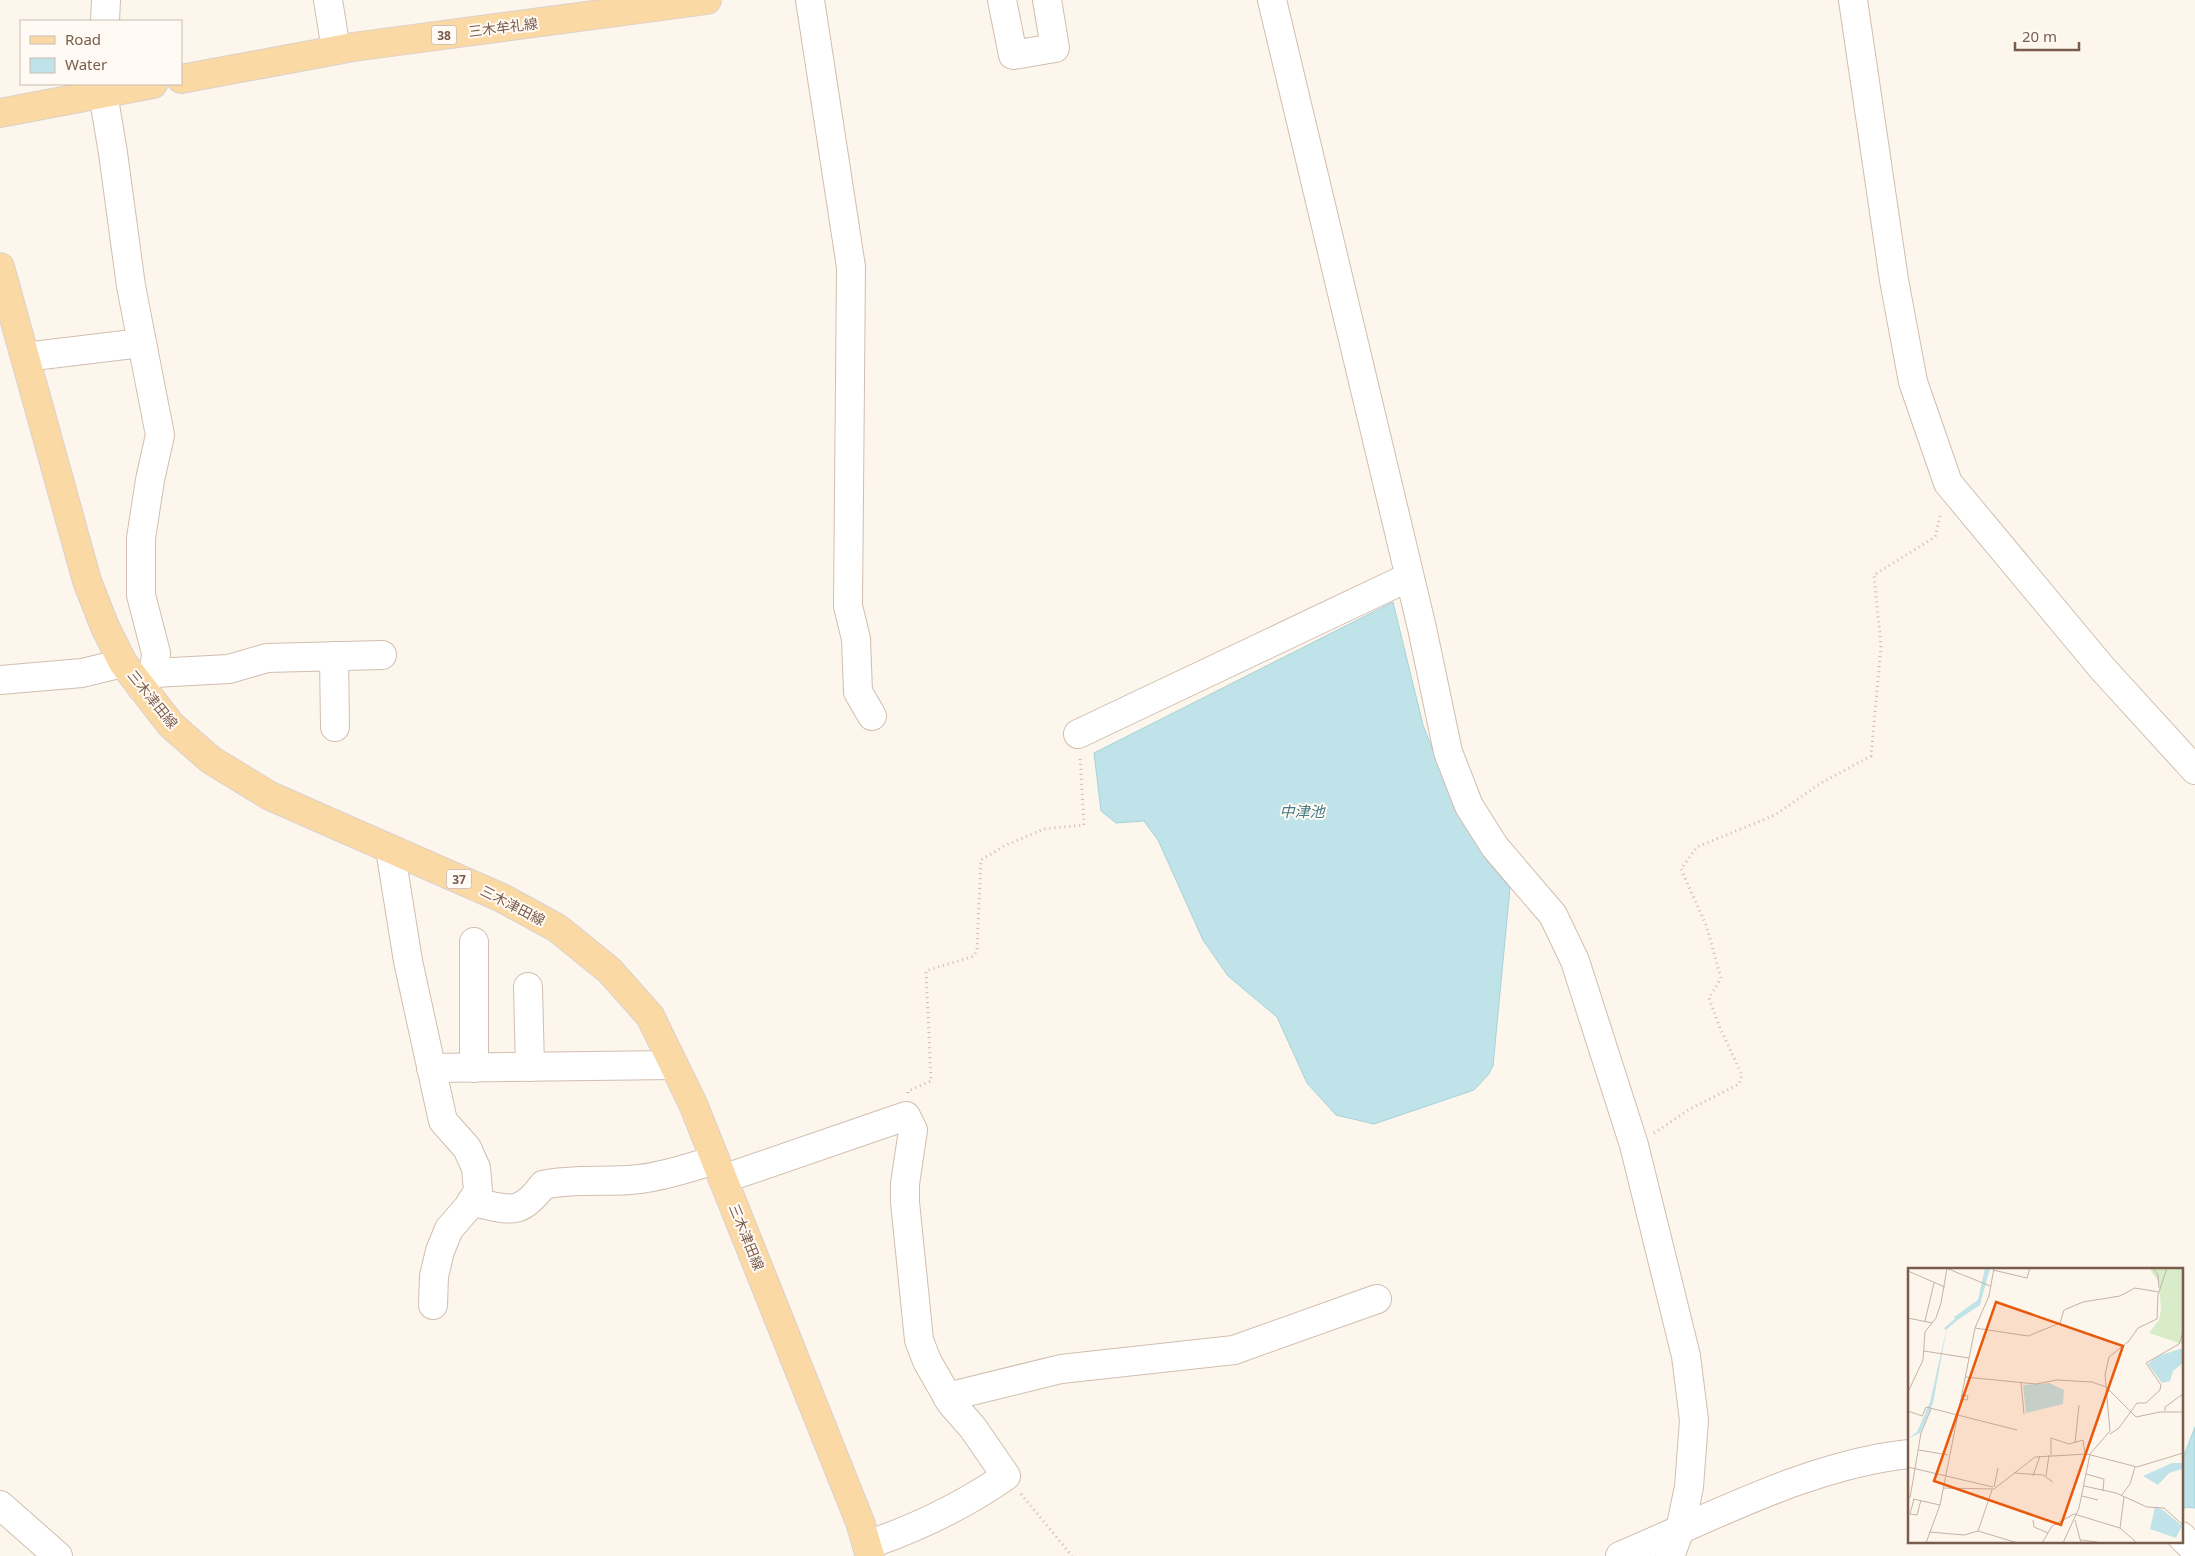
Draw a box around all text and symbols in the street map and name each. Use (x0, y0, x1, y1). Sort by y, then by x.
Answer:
street label: 三木牟礼線 (467, 13, 539, 41)
legend (20, 20, 182, 85)
scale bar (2015, 20, 2079, 52)
road number: 38 (432, 26, 456, 44)
text: 20 m (2022, 26, 2057, 46)
text: Road (65, 29, 101, 49)
text: Water (65, 54, 107, 74)
street label: 三木津田線 (124, 666, 182, 732)
water label: 中津池 (1279, 801, 1326, 821)
road number: 37 (446, 870, 472, 889)
street label: 三木津田線 (478, 881, 548, 929)
street label: 三木津田線 (725, 1201, 769, 1273)
inset map (1908, 1268, 2182, 1544)

